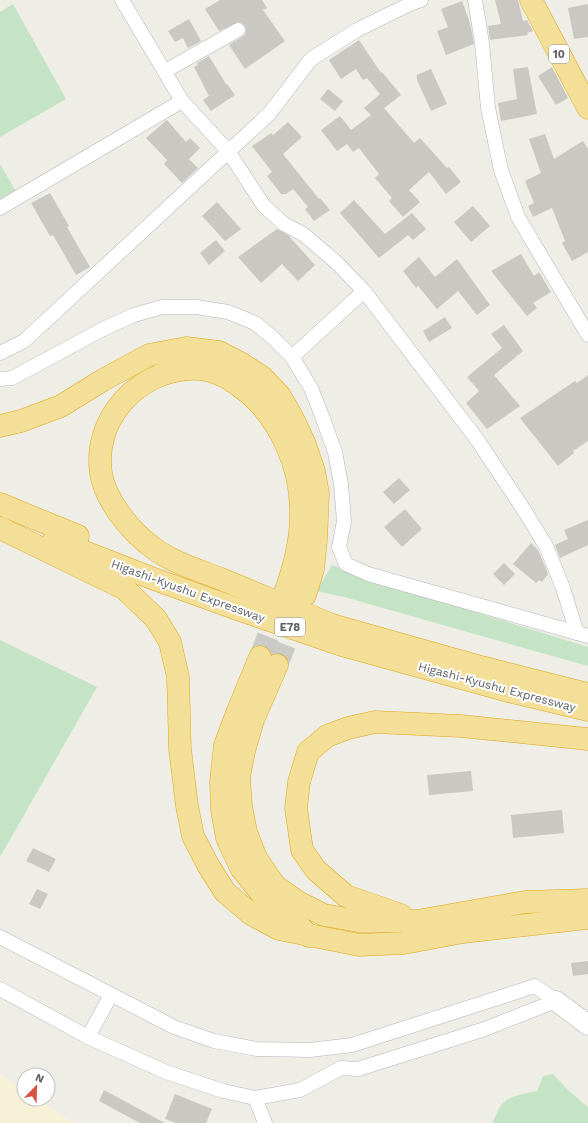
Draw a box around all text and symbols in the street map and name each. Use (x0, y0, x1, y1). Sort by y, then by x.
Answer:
road number: 10 (549, 45, 569, 63)
street label: Higashi-Kyushu Expressway (109, 557, 267, 626)
road number: E78 (275, 618, 305, 636)
street label: Higashi-Kyushu Expressway (417, 659, 578, 715)
north arrow (16, 1067, 56, 1107)
text: N (33, 1071, 46, 1086)

